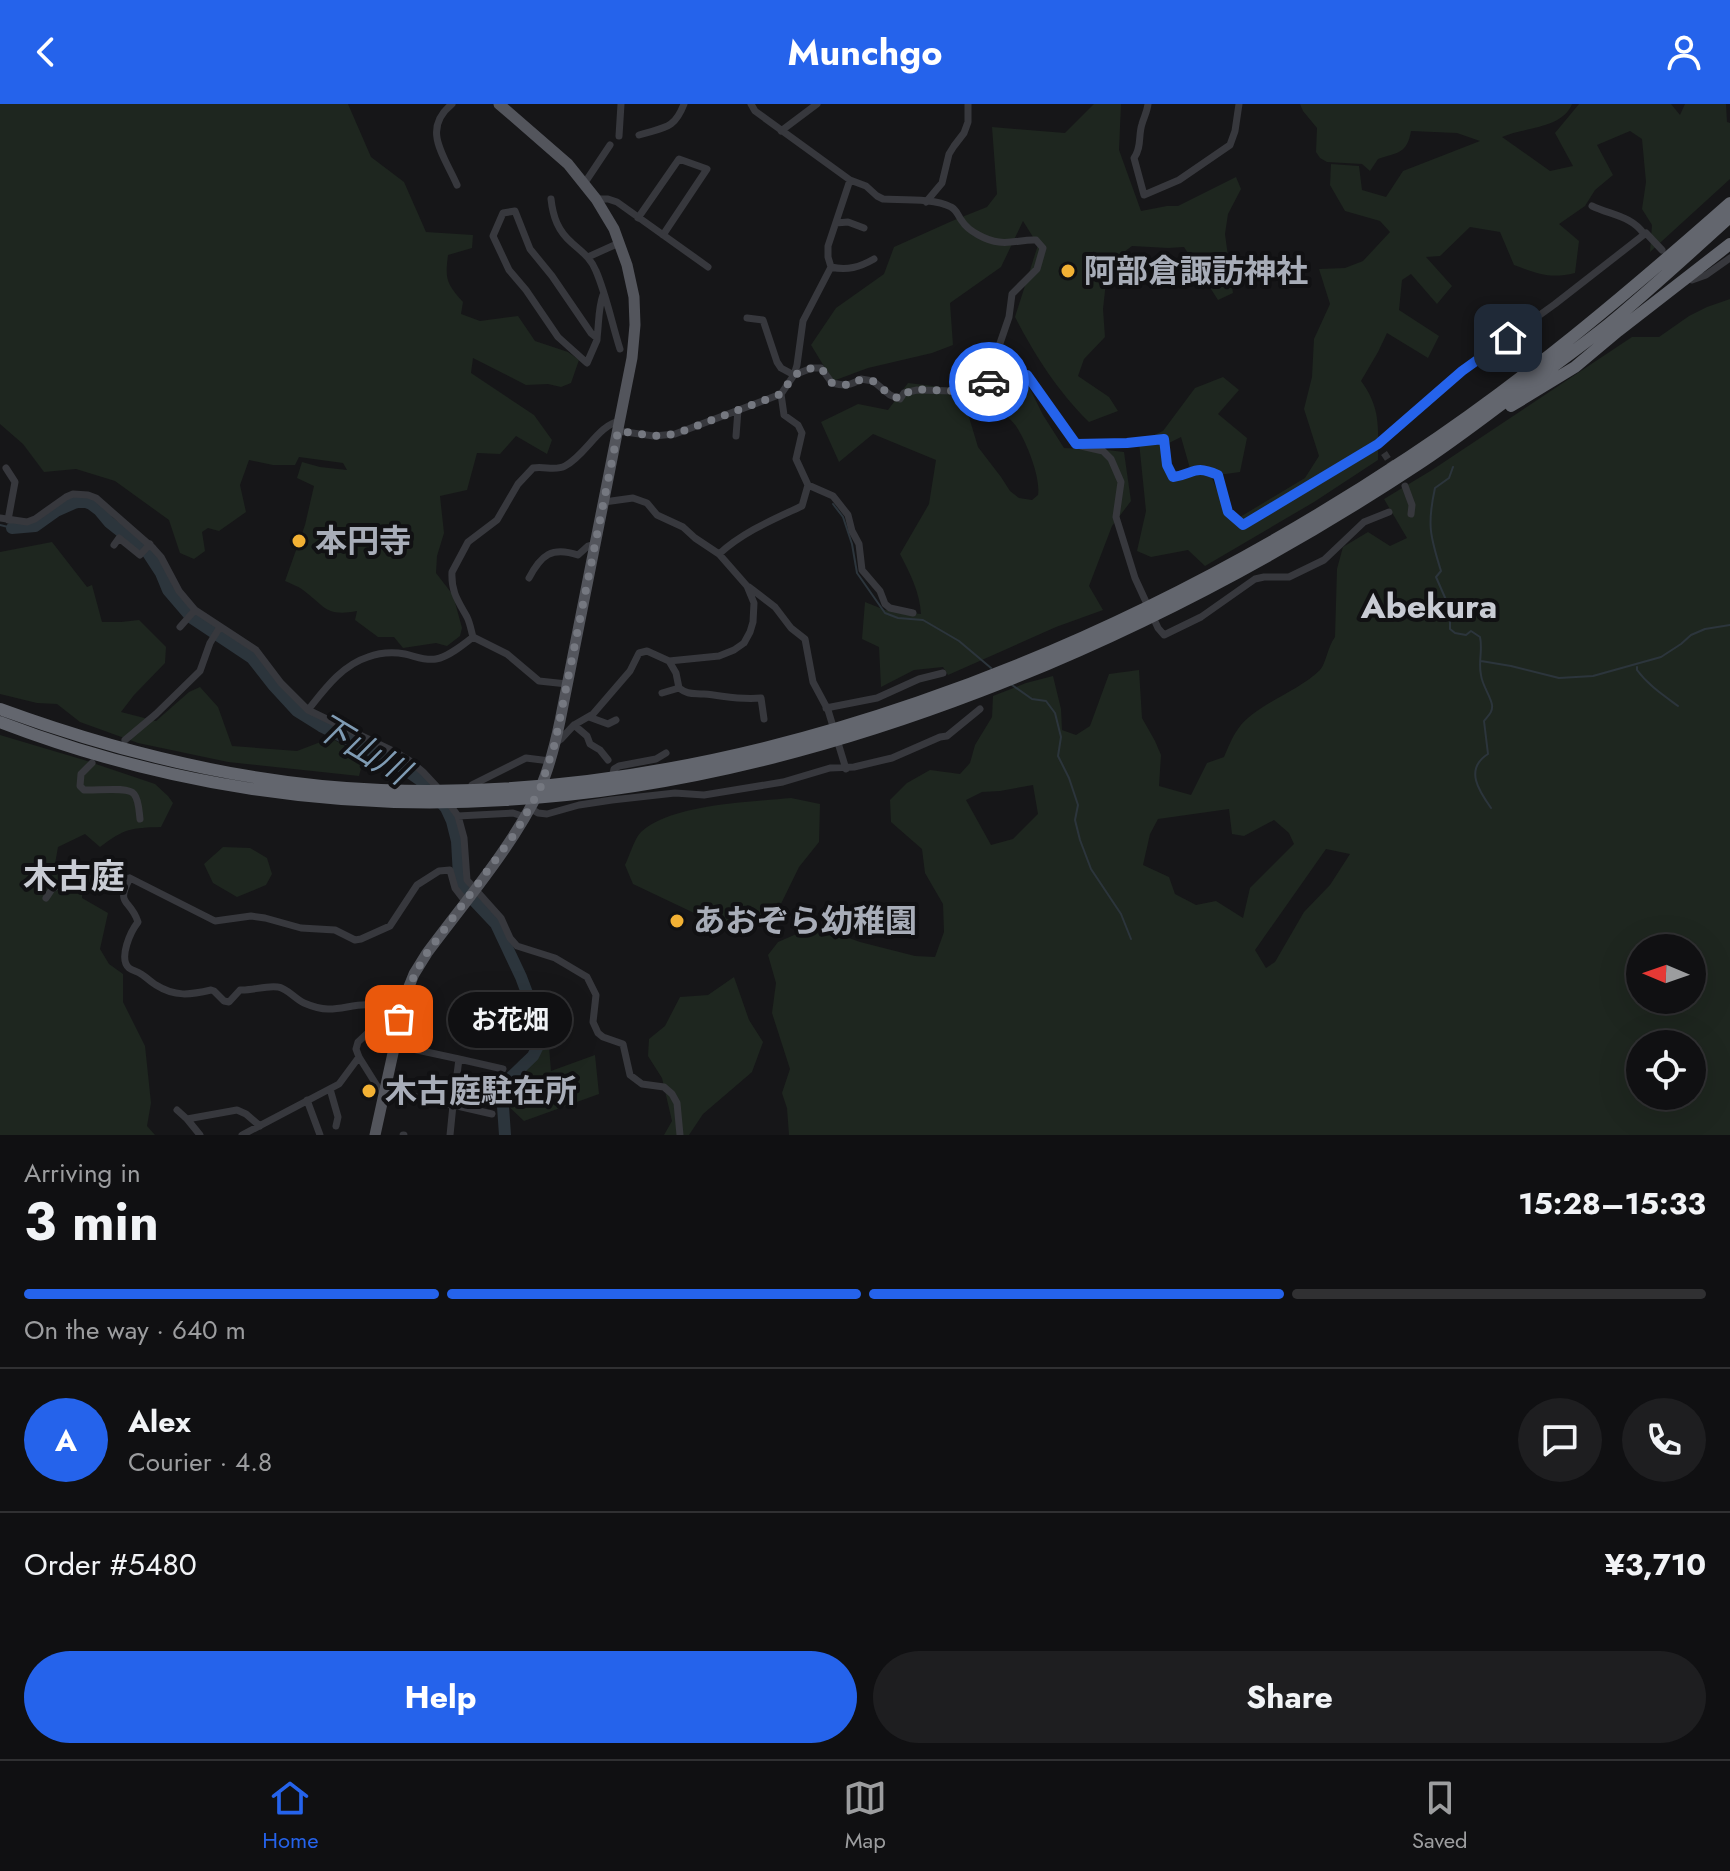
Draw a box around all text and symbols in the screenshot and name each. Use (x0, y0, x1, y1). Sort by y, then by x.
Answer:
text: Munchgo (788, 26, 942, 78)
icon: back (24, 30, 68, 74)
icon: person (1662, 30, 1706, 74)
place label: 阿部倉諏訪神社 (1084, 248, 1308, 294)
marker: 阿部倉諏訪神社 (1059, 262, 1077, 280)
pin (1474, 304, 1542, 372)
icon: home (1486, 316, 1530, 360)
courier (949, 342, 1029, 422)
icon: car (967, 360, 1011, 404)
place label: 本円寺 (315, 518, 411, 564)
marker: 本円寺 (290, 532, 308, 550)
district label: Abekura (1360, 582, 1497, 631)
water label: 下山川 (306, 702, 421, 798)
district label: 木古庭 (23, 852, 125, 901)
place label: あおぞら幼稚園 (693, 898, 917, 944)
marker: あおぞら幼稚園 (668, 912, 686, 930)
north arrow (1626, 934, 1706, 1014)
map controls (1626, 934, 1706, 1110)
pin (365, 985, 433, 1053)
callout: お花畑 (447, 991, 571, 1047)
icon: bag (377, 997, 421, 1041)
text: お花畑 (471, 1001, 549, 1039)
button: locate (1626, 1030, 1706, 1110)
place label: 木古庭駐在所 (385, 1068, 577, 1114)
marker: 木古庭駐在所 (360, 1082, 378, 1100)
text: Arriving in (24, 1154, 141, 1192)
text: 15:28–15:33 (1518, 1182, 1706, 1225)
text: 3 min (24, 1184, 159, 1260)
text: On the way · 640 m (24, 1311, 246, 1349)
button: chat (1518, 1398, 1602, 1482)
button: phone (1622, 1398, 1706, 1482)
text: Alex (128, 1400, 191, 1443)
text: A (55, 1419, 77, 1462)
text: Courier · 4.8 (128, 1443, 272, 1481)
text: Order #5480 (24, 1543, 197, 1586)
text: ¥3,710 (1605, 1543, 1706, 1586)
button: Help (24, 1651, 857, 1743)
button: Share (873, 1651, 1706, 1743)
tab: Home (262, 1776, 319, 1856)
tab: Map (843, 1776, 887, 1856)
tab: Saved (1412, 1776, 1468, 1856)

